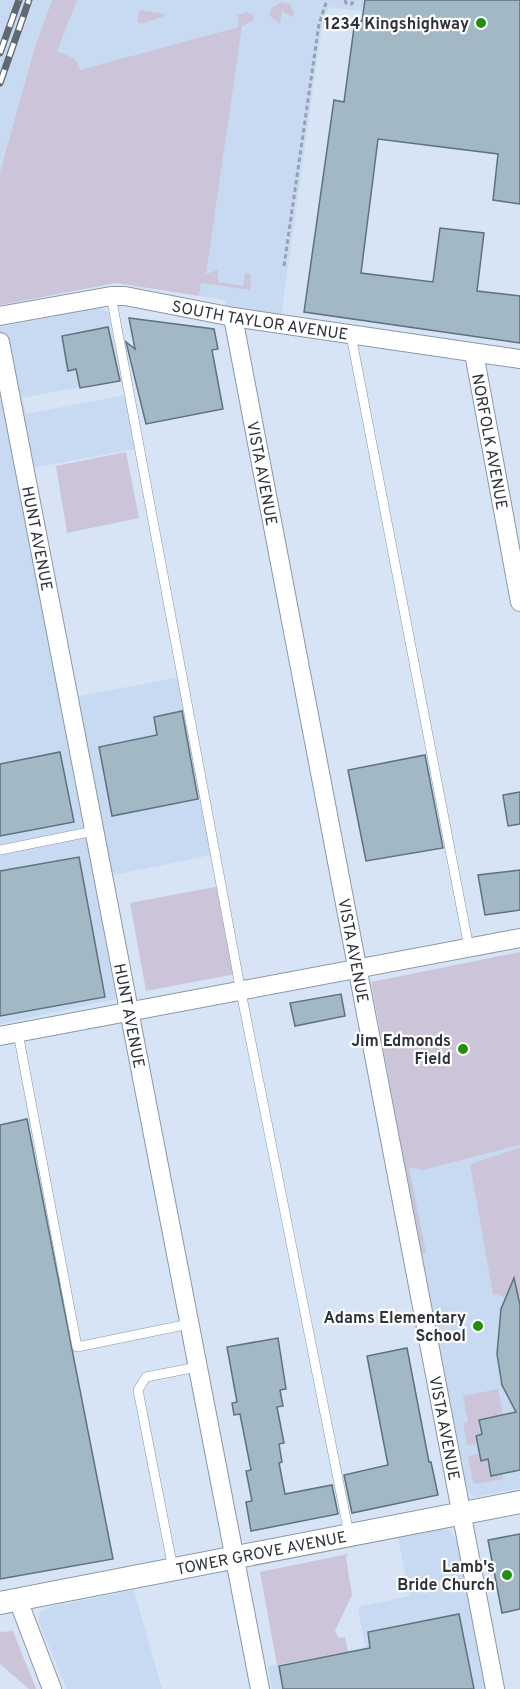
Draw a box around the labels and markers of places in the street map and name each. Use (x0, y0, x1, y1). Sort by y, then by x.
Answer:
place label: 1234 Kingshighway (324, 15, 469, 35)
marker: 1234 Kingshighway (474, 16, 488, 30)
place label: Jim Edmonds Field (351, 1032, 451, 1070)
marker: Jim Edmonds Field (456, 1042, 470, 1056)
place label: Adams Elementary School (324, 1309, 466, 1347)
marker: Adams Elementary School (471, 1319, 485, 1333)
place label: Lamb's Bride Church (397, 1558, 495, 1596)
marker: Lamb's Bride Church (500, 1568, 514, 1582)

